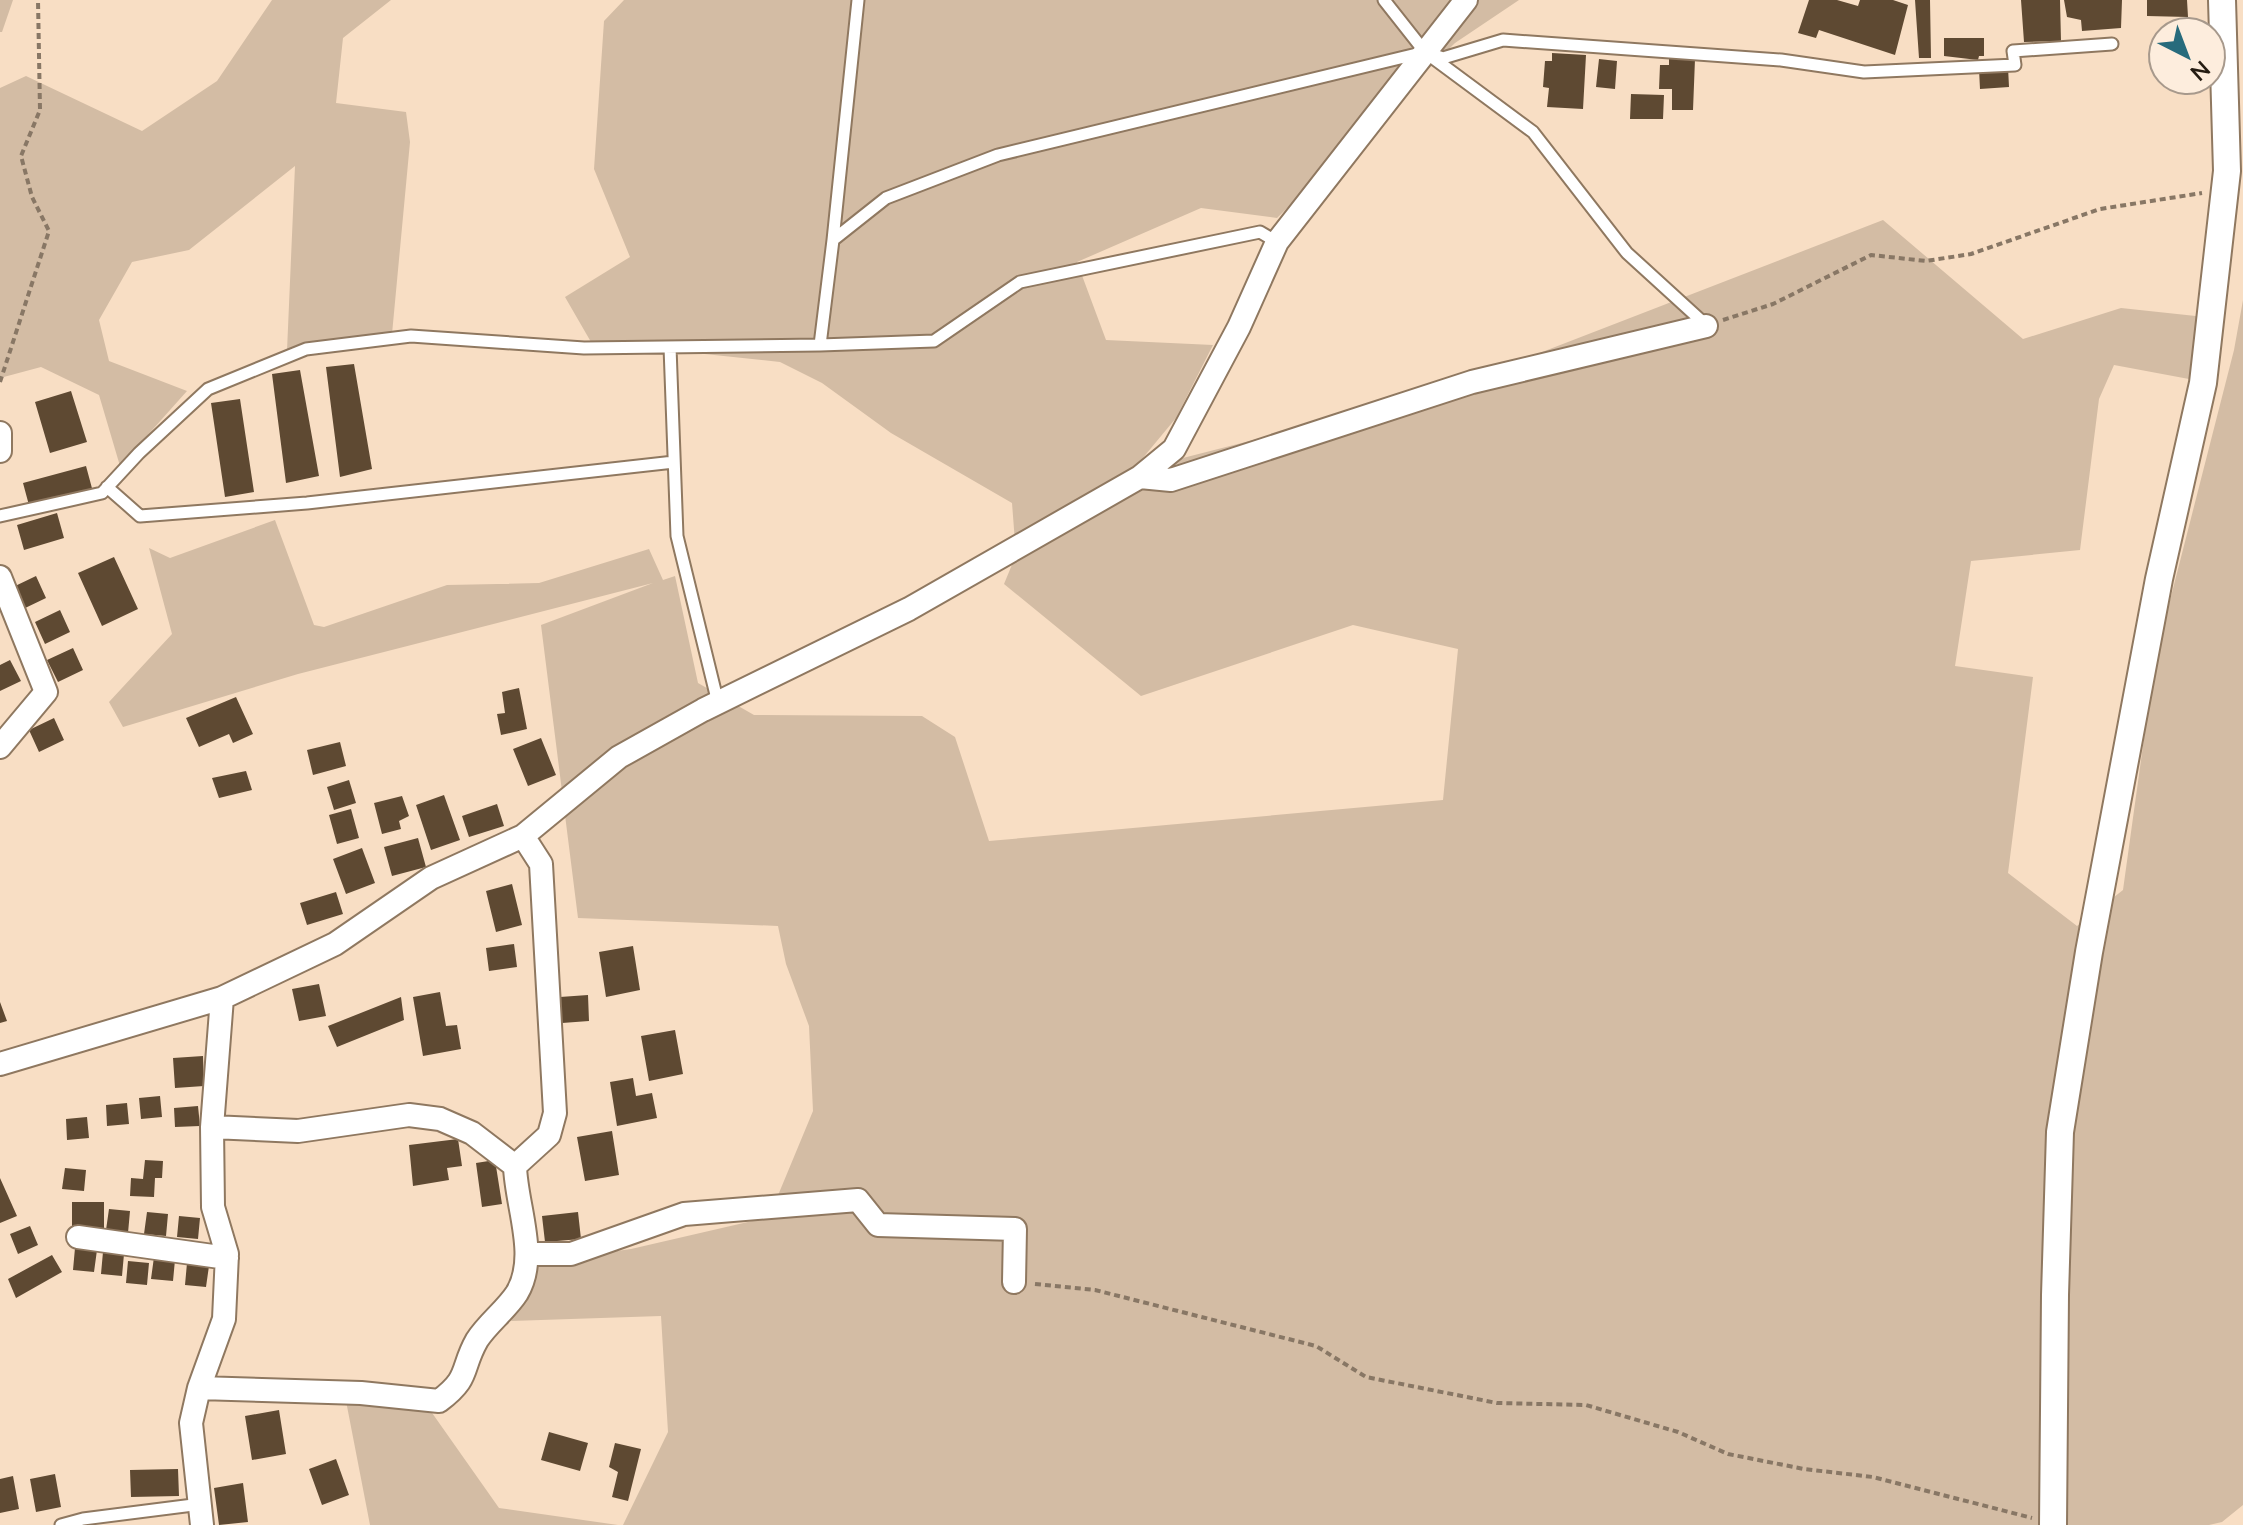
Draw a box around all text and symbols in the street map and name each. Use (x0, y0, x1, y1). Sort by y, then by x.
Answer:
north arrow (2147, 16, 2227, 96)
text: N (2185, 56, 2216, 87)

